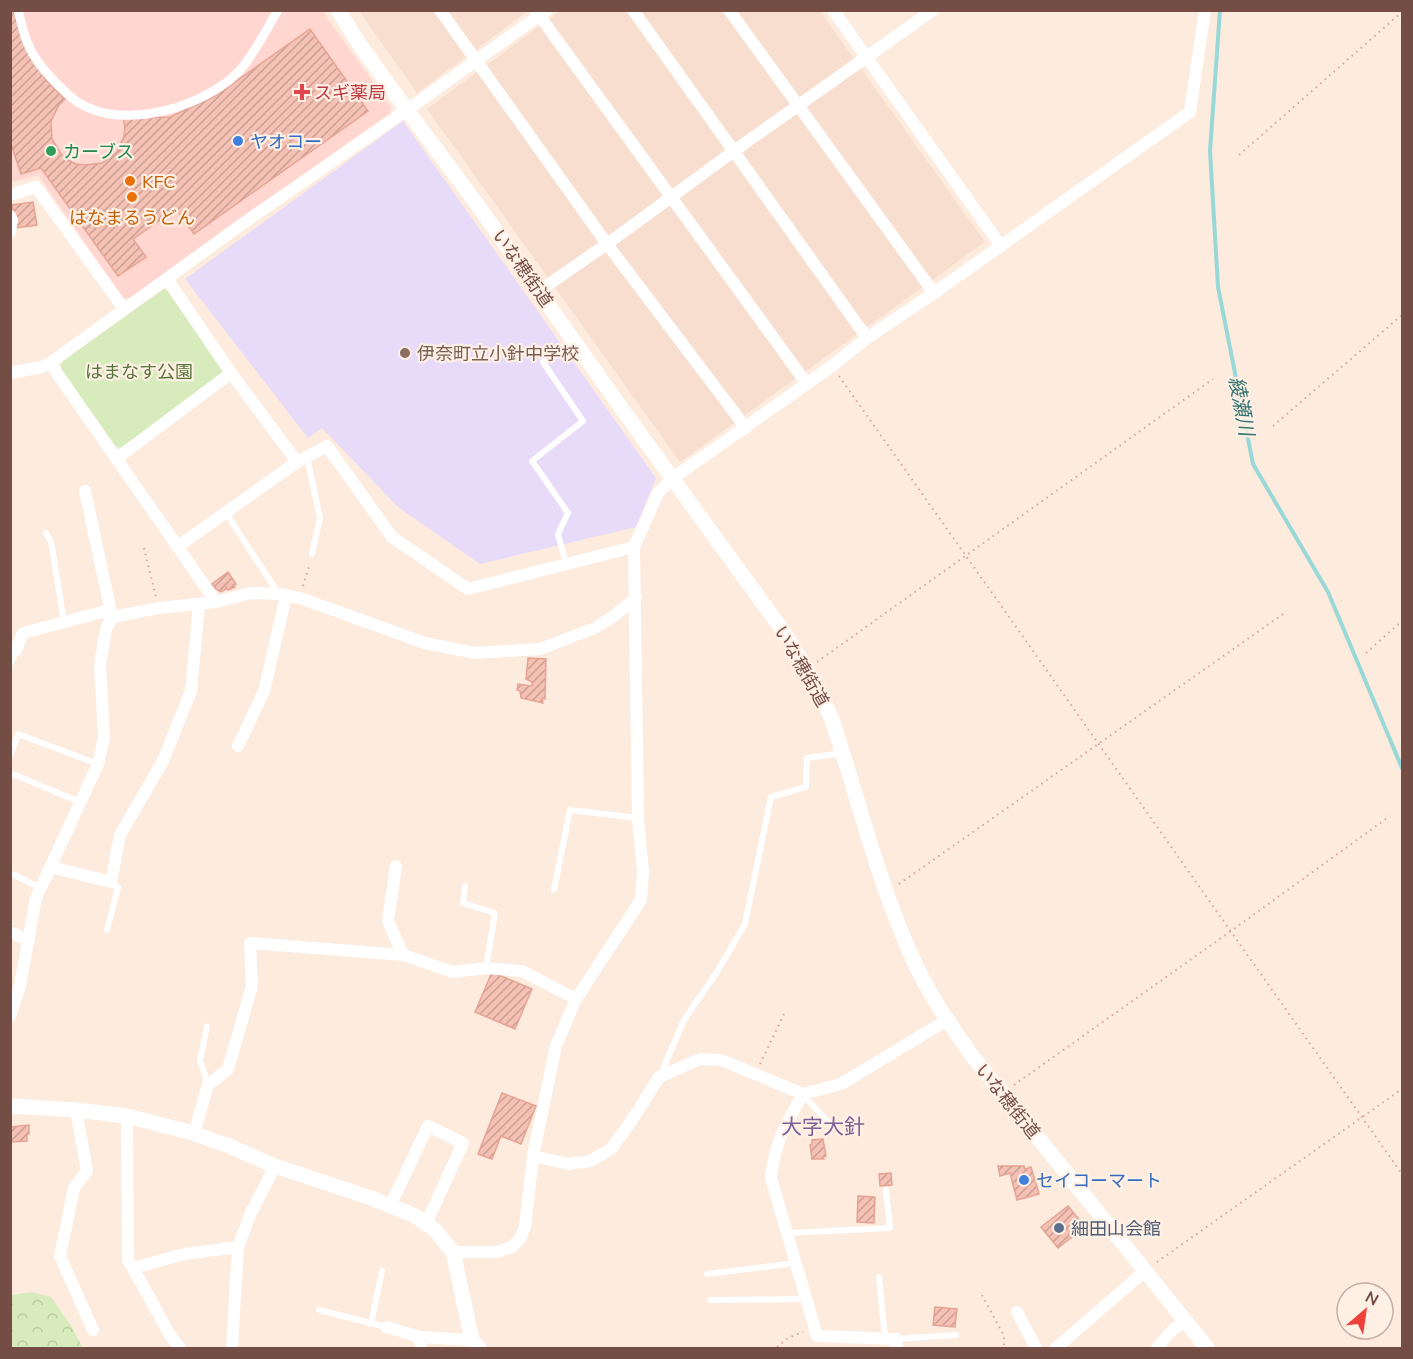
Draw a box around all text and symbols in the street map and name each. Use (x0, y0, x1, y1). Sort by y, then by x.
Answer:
place label: スギ薬局 (314, 81, 386, 104)
marker: スギ薬局 (295, 85, 309, 99)
place label: ヤオコー (250, 130, 322, 153)
marker: ヤオコー (231, 134, 245, 148)
place label: カーブス (63, 140, 134, 163)
marker: カーブス (44, 144, 58, 158)
place label: KFC (142, 170, 176, 193)
marker: KFC (123, 174, 137, 188)
marker: はなまるうどん (125, 190, 139, 204)
place label: はなまるうどん (69, 206, 195, 229)
street label: いな穂街道 (488, 225, 558, 311)
place label: 伊奈町立小針中学校 (417, 342, 579, 365)
marker: 伊奈町立小針中学校 (398, 346, 412, 360)
park label: はまなす公園 (85, 360, 193, 383)
water label: 綾瀬川 (1224, 374, 1260, 440)
street label: いな穂街道 (770, 621, 834, 711)
street label: いな穂街道 (971, 1059, 1045, 1143)
district label: 大字大針 (781, 1113, 865, 1139)
place label: セイコーマート (1036, 1169, 1162, 1192)
marker: セイコーマート (1017, 1173, 1031, 1187)
place label: 細田山会館 (1071, 1217, 1161, 1240)
marker: 細田山会館 (1052, 1221, 1066, 1235)
north arrow (1335, 1281, 1395, 1341)
text: N (1362, 1286, 1382, 1310)

